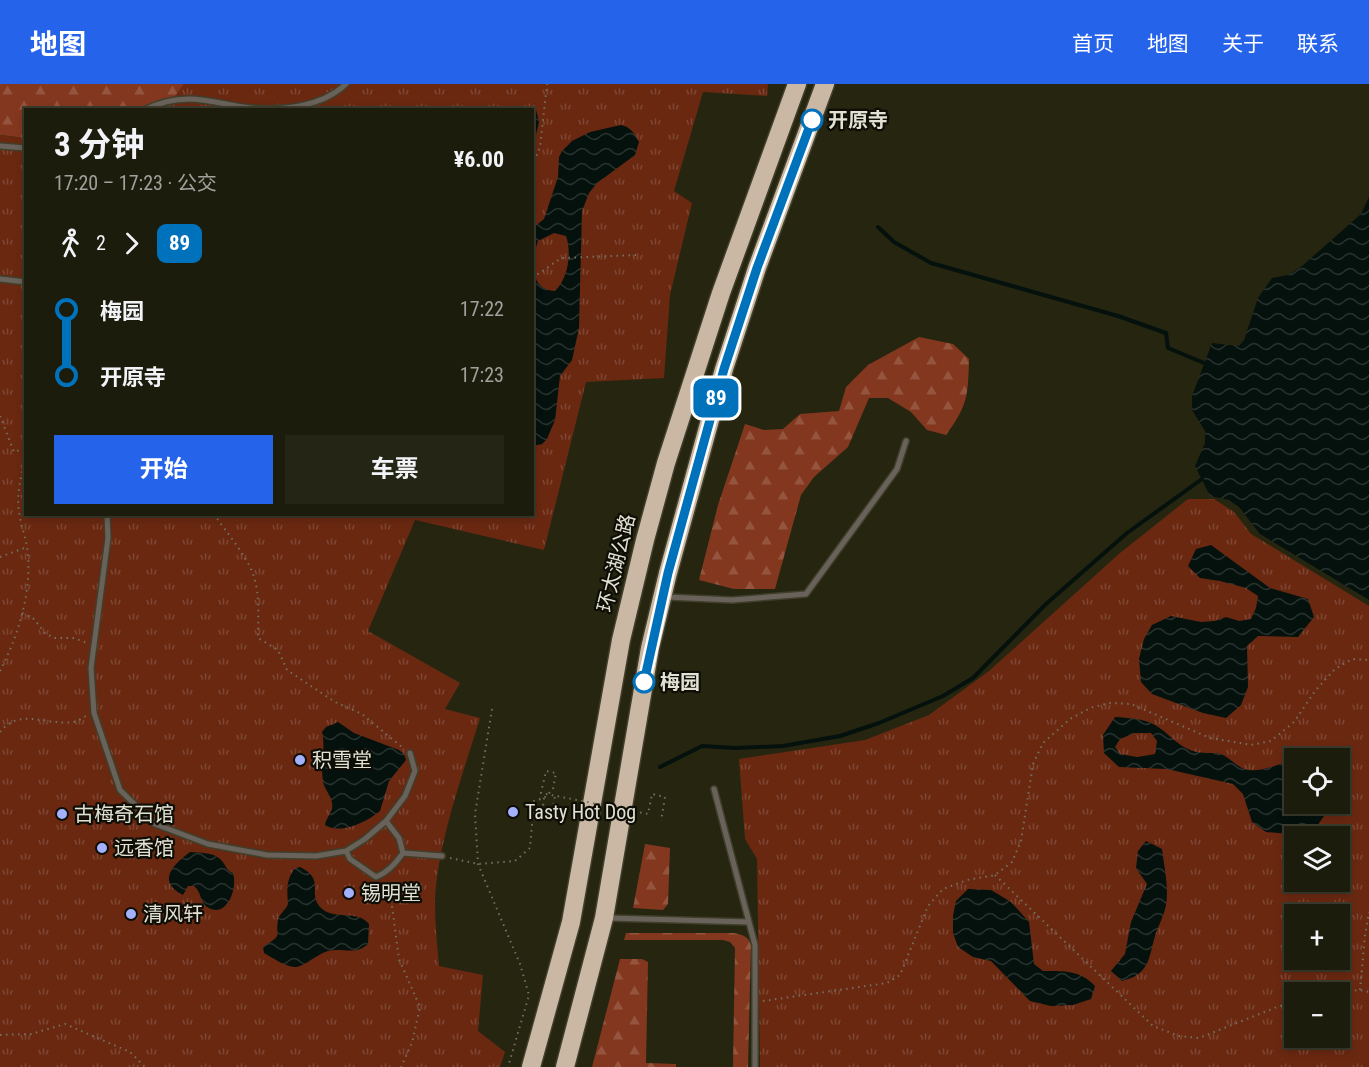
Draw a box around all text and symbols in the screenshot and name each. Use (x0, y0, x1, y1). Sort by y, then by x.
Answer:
text: 地图 (30, 28, 86, 61)
text: 首页 (1072, 32, 1114, 56)
text: 地图 (1147, 32, 1189, 56)
text: 关于 (1222, 32, 1264, 56)
text: 联系 (1297, 32, 1339, 56)
place label: 开原寺 (828, 108, 888, 132)
marker: 开原寺 (801, 109, 823, 131)
text: 3 分钟 (54, 125, 144, 164)
text: ¥6.00 (454, 147, 504, 172)
text: 17:20 – 17:23 · 公交 (54, 171, 217, 195)
icon: walk (54, 227, 87, 260)
icon: forward (115, 227, 148, 260)
text: 2 (96, 231, 106, 255)
text: 89 (169, 231, 190, 255)
text: 17:22 (460, 297, 504, 321)
text: 梅园 (100, 299, 144, 324)
text: 17:23 (460, 363, 504, 387)
text: 开原寺 (100, 365, 166, 390)
line badge: 89 (689, 378, 743, 418)
text: 89 (705, 386, 727, 410)
button: 开始 (54, 435, 273, 504)
button: 车票 (285, 435, 504, 504)
street label: 环太湖公路 (592, 512, 640, 614)
place label: 梅园 (660, 670, 700, 694)
marker: 梅园 (633, 671, 655, 693)
place label: 积雪堂 (312, 748, 372, 772)
map controls (1284, 748, 1350, 1048)
button: locate (1284, 748, 1350, 814)
marker: 积雪堂 (293, 753, 307, 767)
place label: Tasty Hot Dog (525, 800, 636, 824)
place label: 古梅奇石馆 (74, 802, 174, 826)
marker: Tasty Hot Dog (506, 805, 520, 819)
marker: 古梅奇石馆 (55, 807, 69, 821)
button: layers (1284, 826, 1350, 892)
place label: 远香馆 (114, 836, 174, 860)
marker: 远香馆 (95, 841, 109, 855)
place label: 锡明堂 (361, 881, 421, 905)
marker: 锡明堂 (342, 886, 356, 900)
place label: 清风轩 (143, 902, 203, 926)
button: + (1284, 904, 1350, 970)
marker: 清风轩 (124, 907, 138, 921)
button: − (1284, 982, 1350, 1048)

